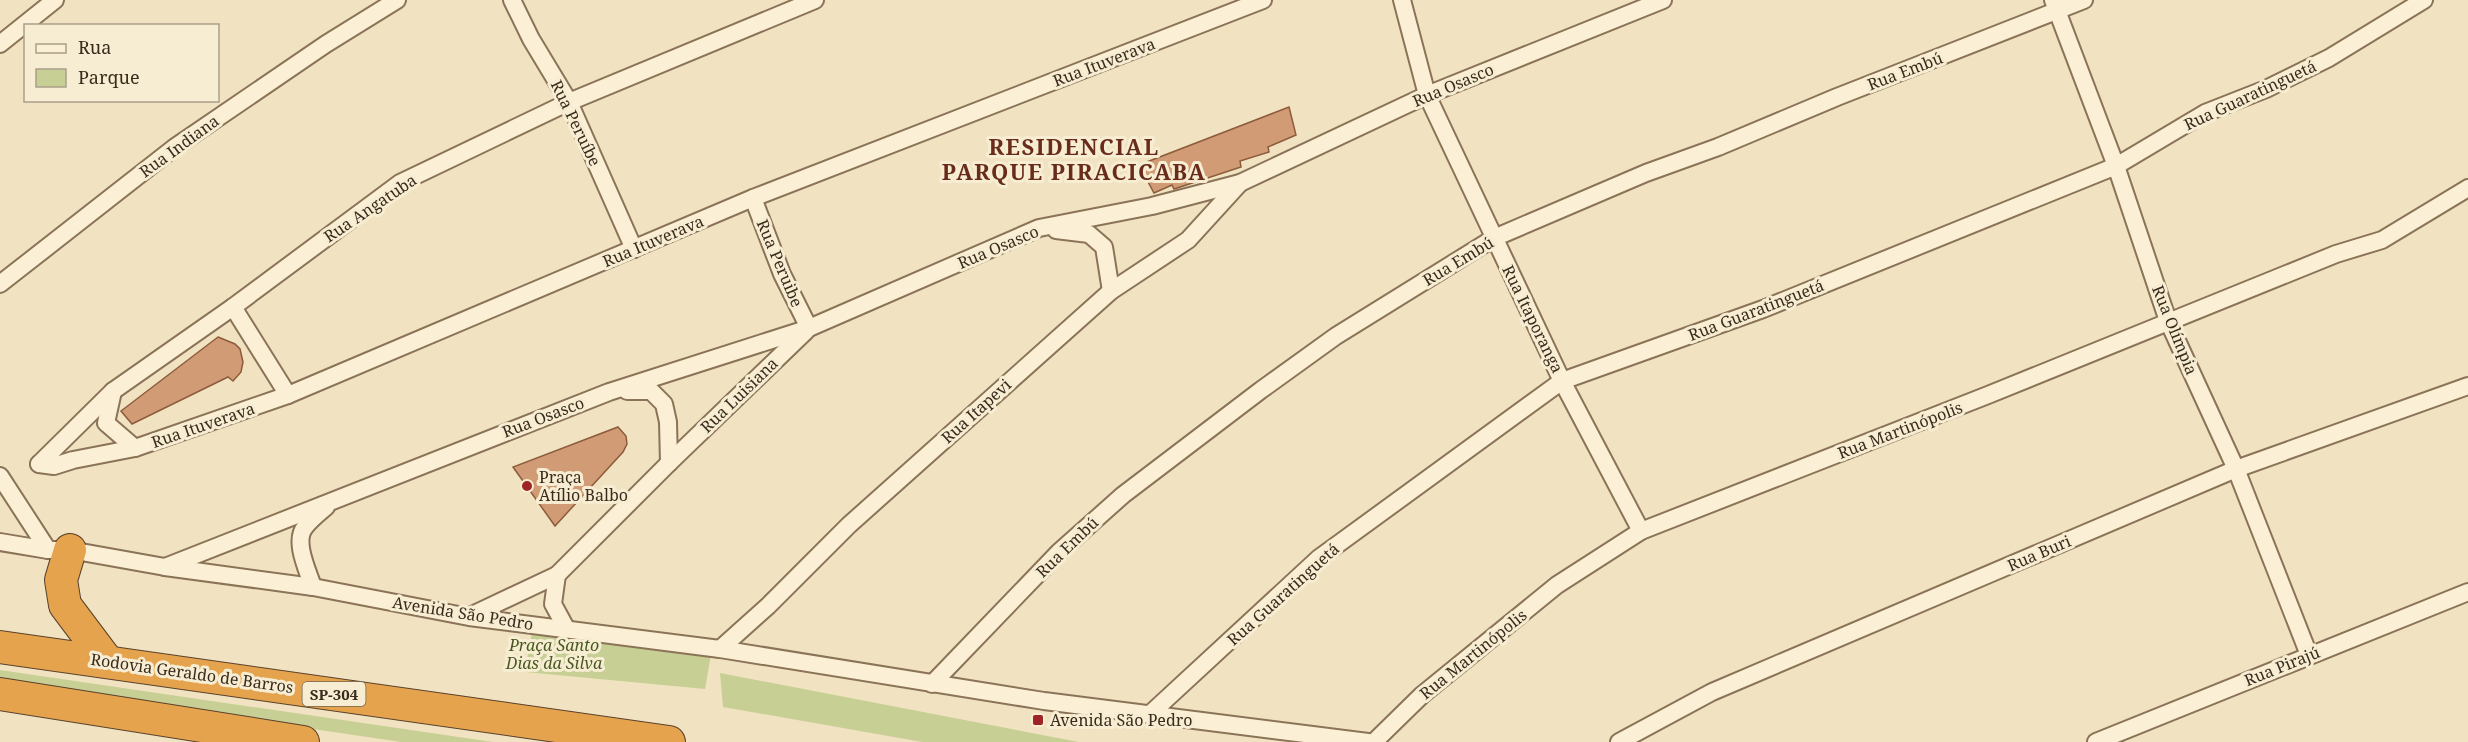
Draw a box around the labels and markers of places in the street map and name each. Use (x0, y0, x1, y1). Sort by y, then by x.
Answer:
place label: Praça Atílio Balbo (539, 466, 628, 506)
marker: Praça Atílio Balbo (520, 479, 534, 493)
place label: Avenida São Pedro (1050, 709, 1193, 731)
marker: Avenida São Pedro (1031, 713, 1045, 727)

